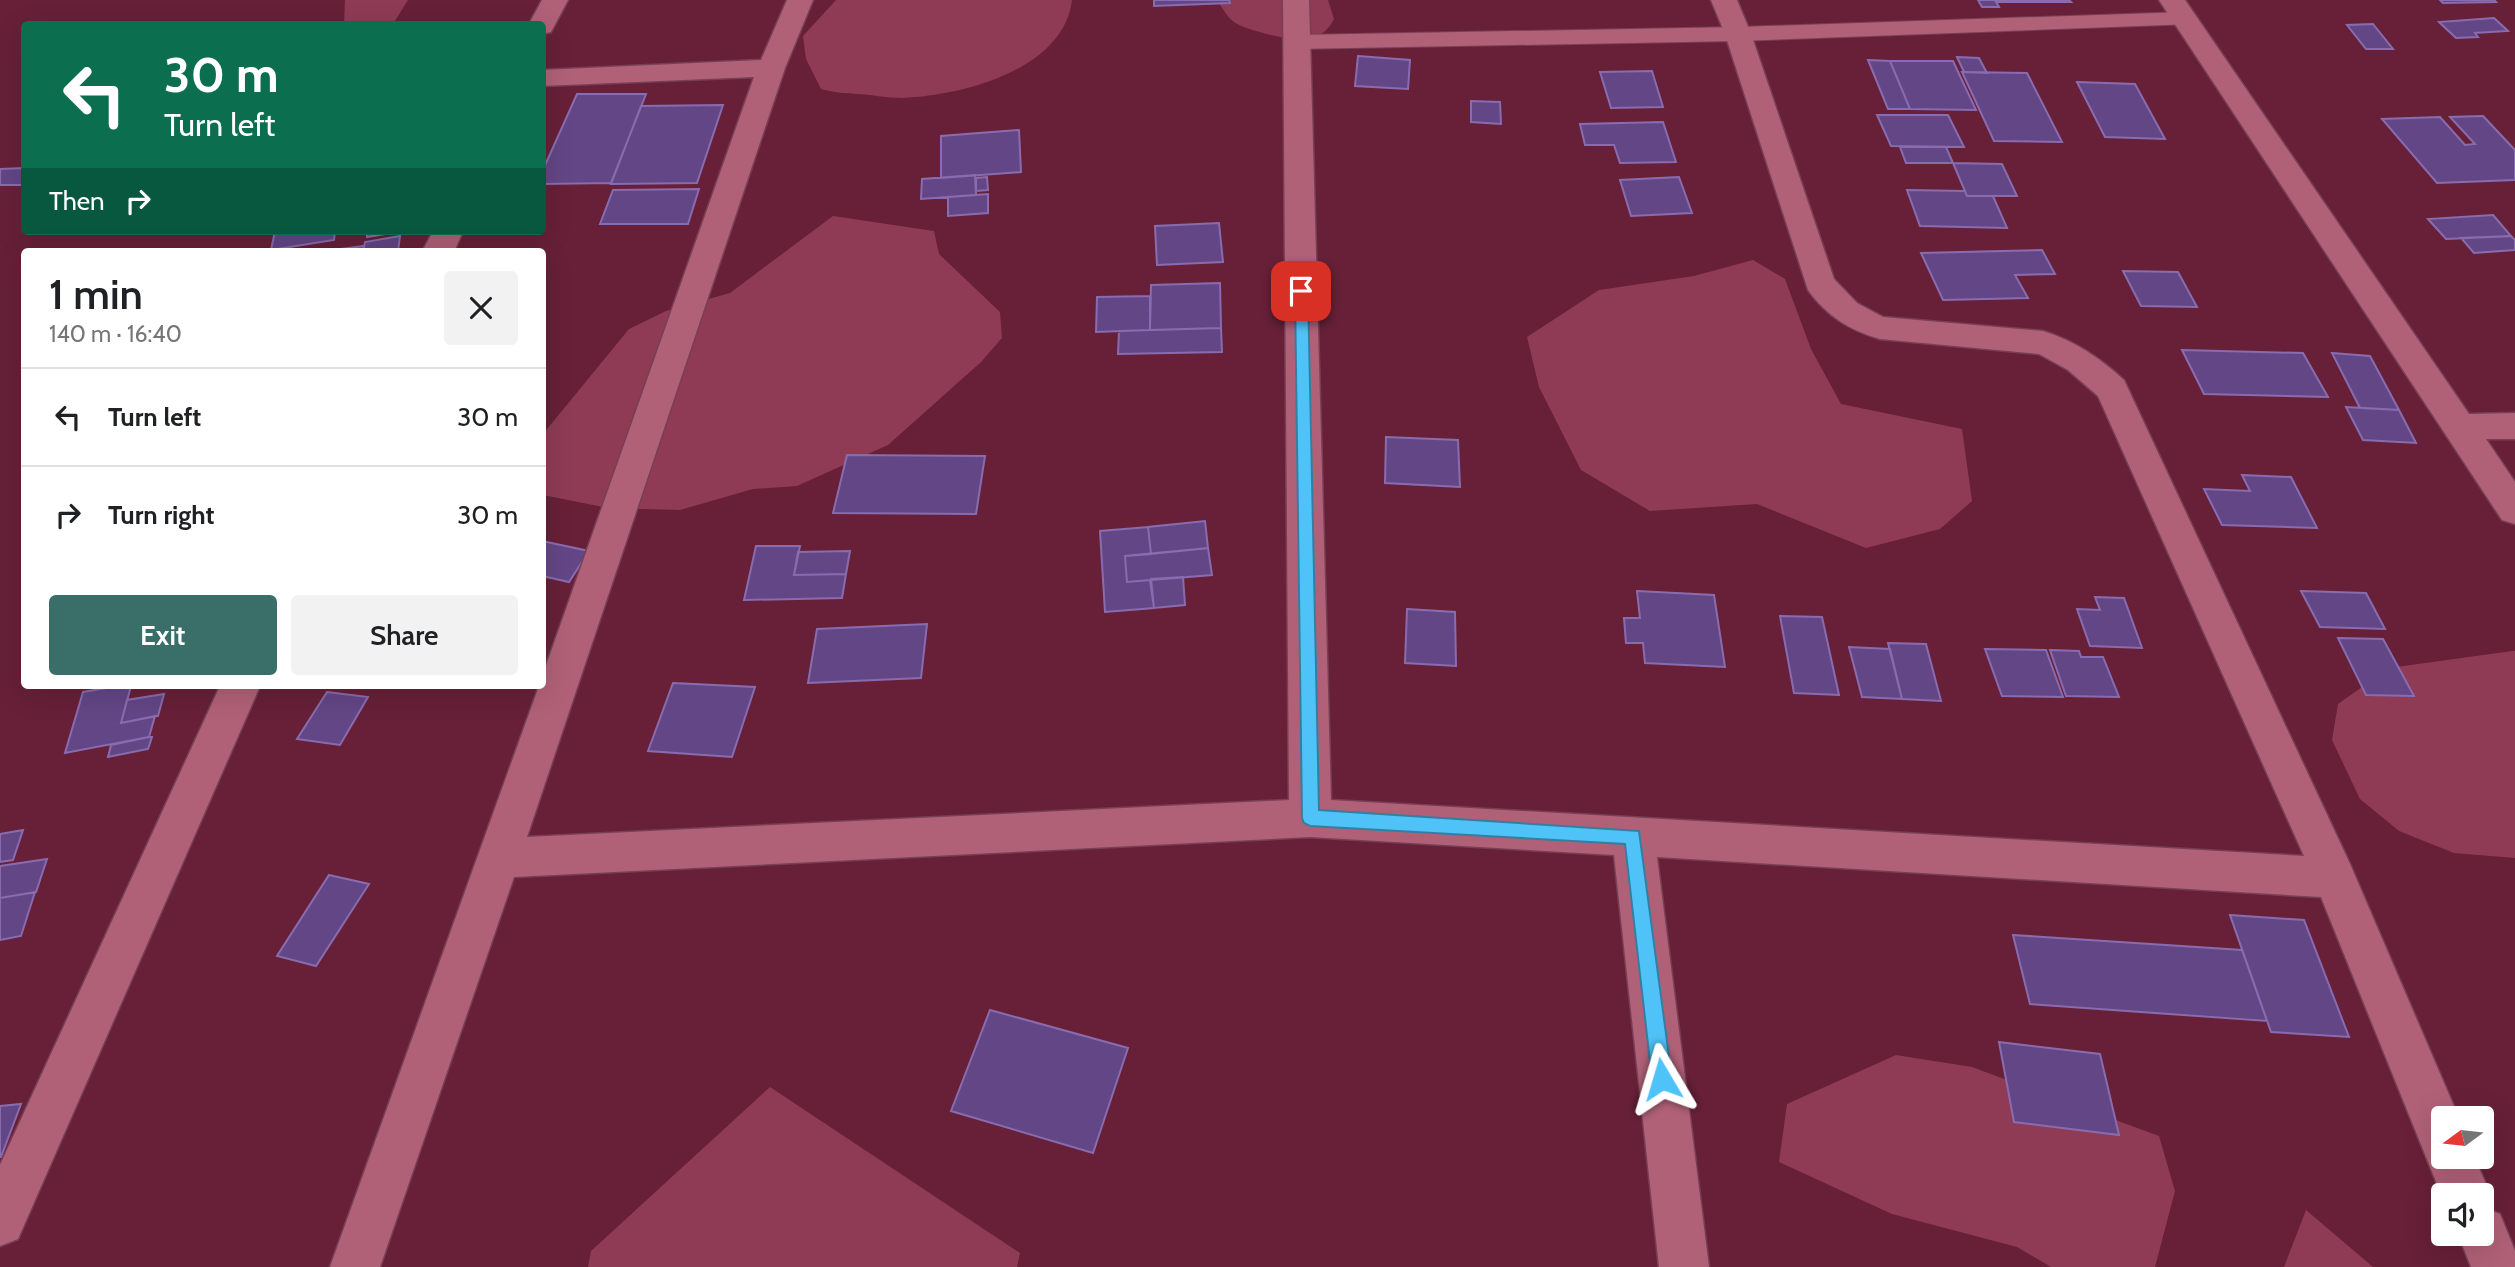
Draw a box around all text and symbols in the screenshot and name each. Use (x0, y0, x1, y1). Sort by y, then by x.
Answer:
text: 30 m (164, 45, 279, 104)
icon: left (49, 49, 140, 140)
text: Turn left (164, 105, 275, 144)
icon: right (119, 182, 157, 220)
text: Then (49, 185, 105, 217)
pin (1271, 261, 1331, 321)
text: 1 min (49, 268, 143, 320)
button: close (444, 271, 518, 345)
icon: arrive (1282, 272, 1320, 310)
text: 140 m · 16:40 (49, 320, 182, 348)
icon: left (49, 398, 87, 436)
text: Turn left (108, 401, 201, 433)
text: 30 m (457, 401, 518, 433)
icon: right (49, 496, 87, 534)
text: Turn right (108, 499, 214, 531)
text: 30 m (457, 499, 518, 531)
button: Exit (49, 595, 277, 675)
button: Share (291, 595, 518, 675)
position arrow (1625, 1042, 1699, 1116)
north arrow (2431, 1106, 2494, 1169)
map controls (2431, 1106, 2494, 1246)
button: sound (2431, 1183, 2494, 1246)

